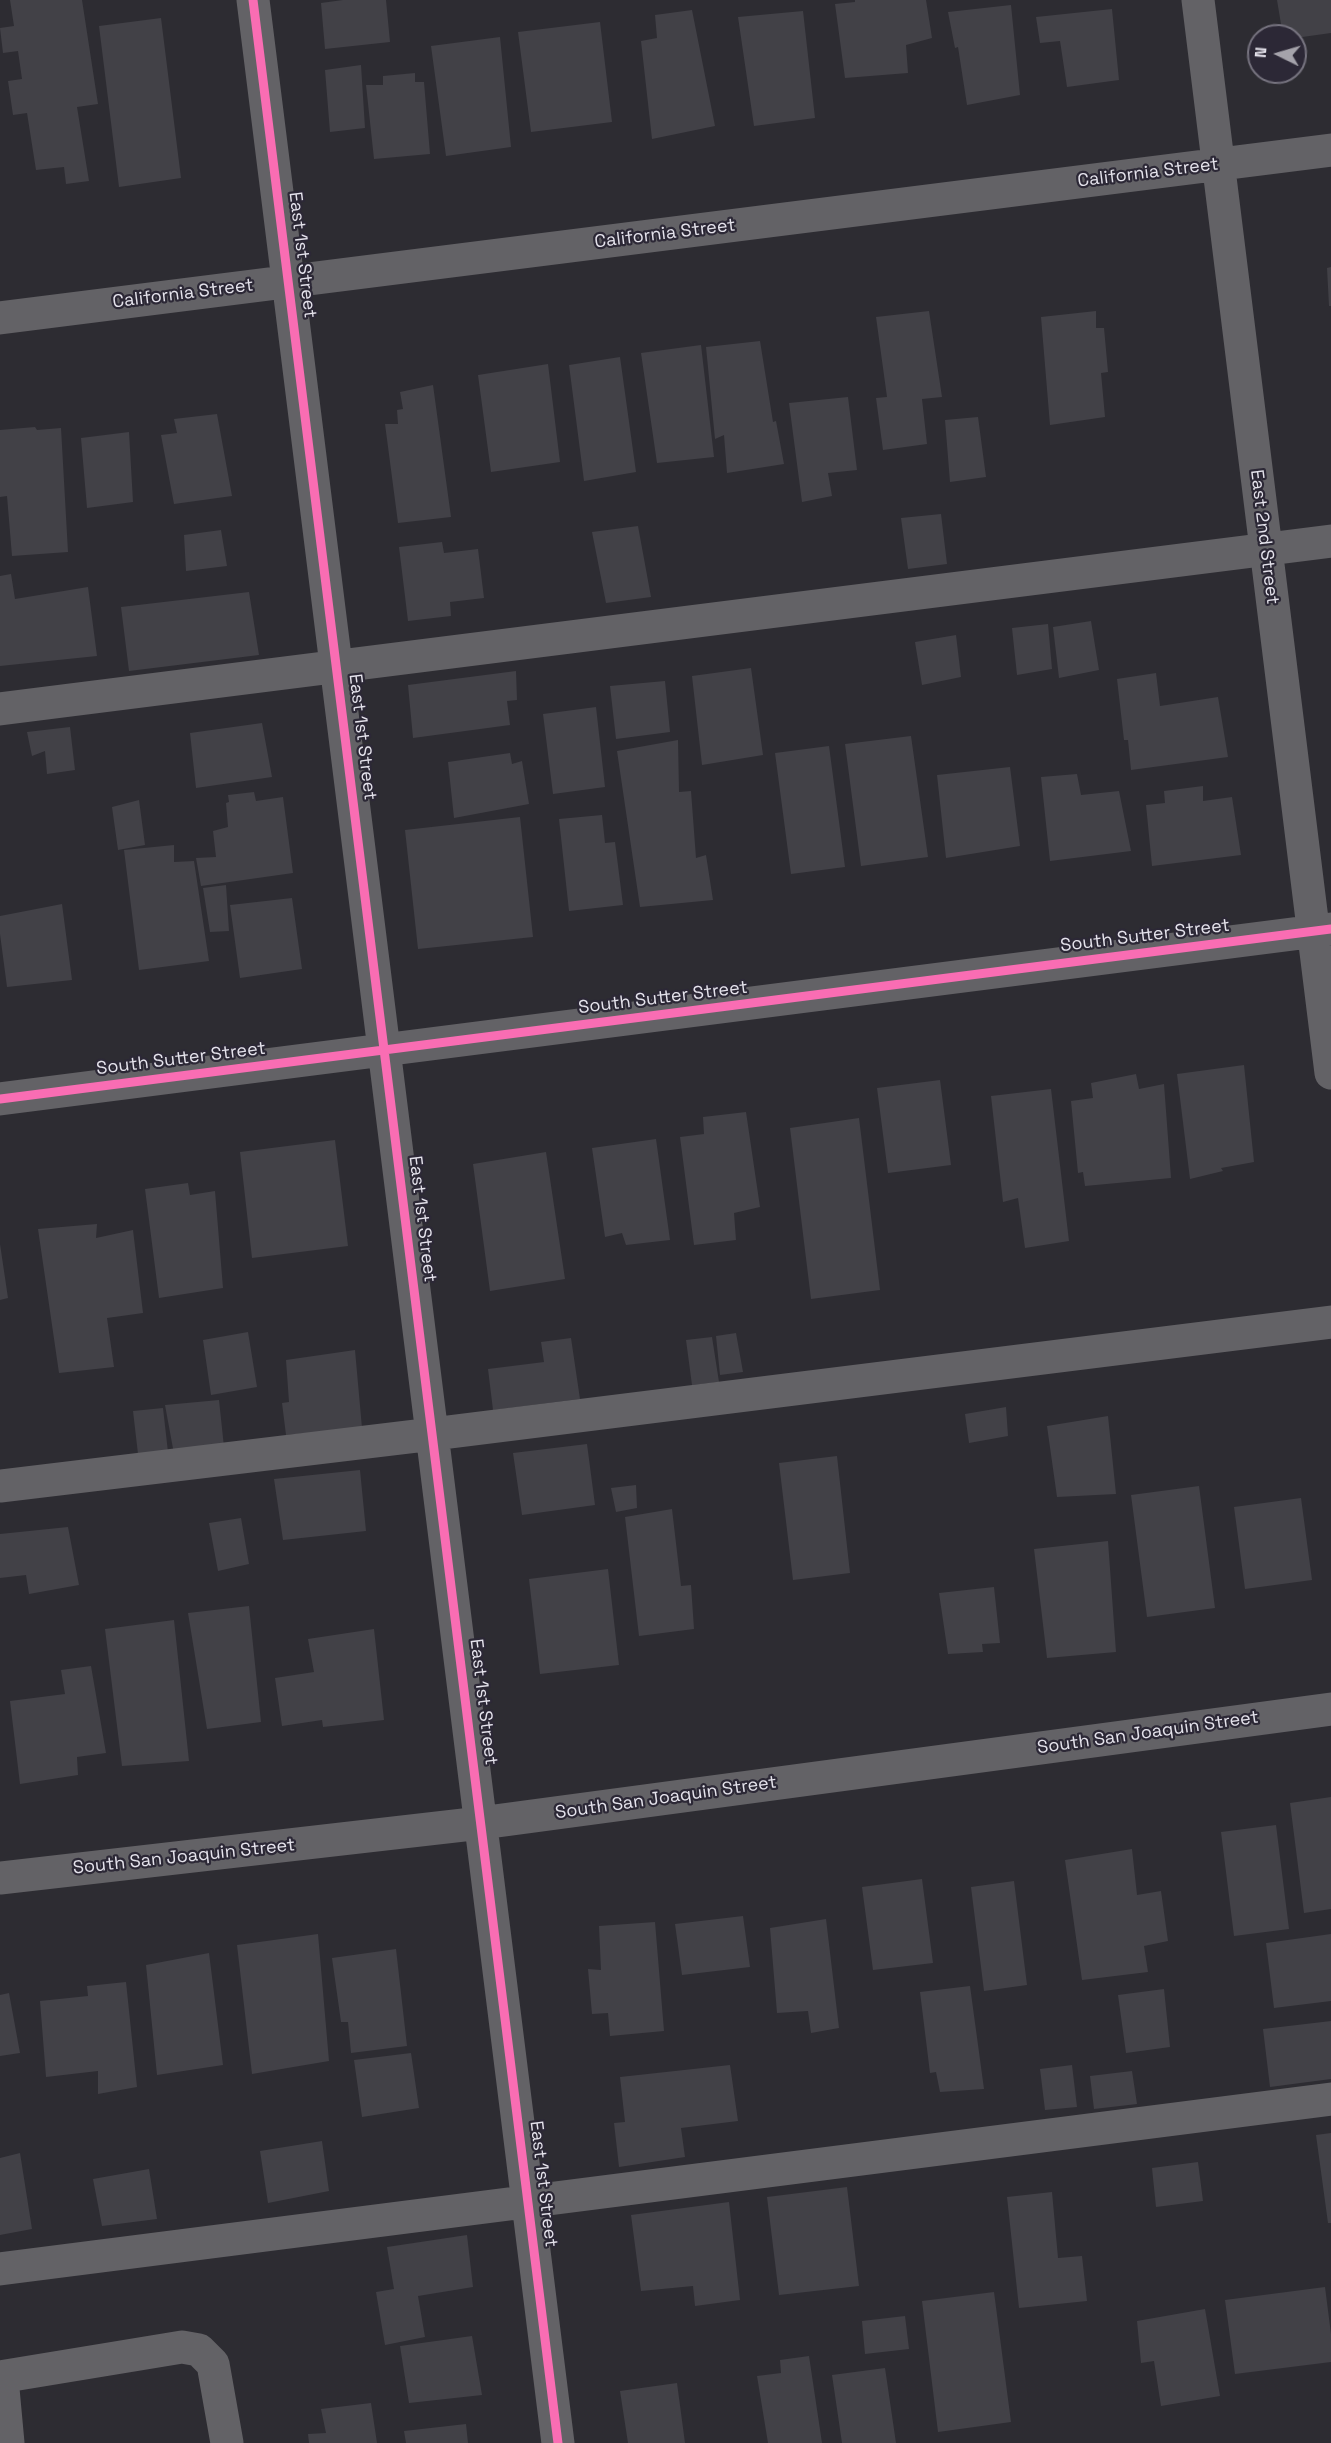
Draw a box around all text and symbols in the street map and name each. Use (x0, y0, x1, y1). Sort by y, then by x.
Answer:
north arrow (1247, 24, 1307, 84)
text: N (1250, 46, 1271, 59)
street label: California Street (1076, 154, 1220, 192)
street label: East 1st Street (284, 190, 320, 320)
street label: California Street (593, 215, 737, 253)
street label: California Street (111, 275, 255, 313)
street label: East 2nd Street (1245, 468, 1283, 606)
street label: East 1st Street (344, 672, 380, 802)
street label: South Sutter Street (1059, 915, 1231, 957)
street label: South Sutter Street (577, 977, 749, 1019)
street label: South Sutter Street (95, 1038, 267, 1080)
street label: East 1st Street (404, 1154, 440, 1284)
street label: East 1st Street (465, 1637, 501, 1767)
street label: South San Joaquin Street (1036, 1707, 1260, 1759)
street label: South San Joaquin Street (554, 1772, 778, 1824)
street label: South San Joaquin Street (72, 1835, 296, 1879)
street label: East 1st Street (525, 2119, 561, 2249)

